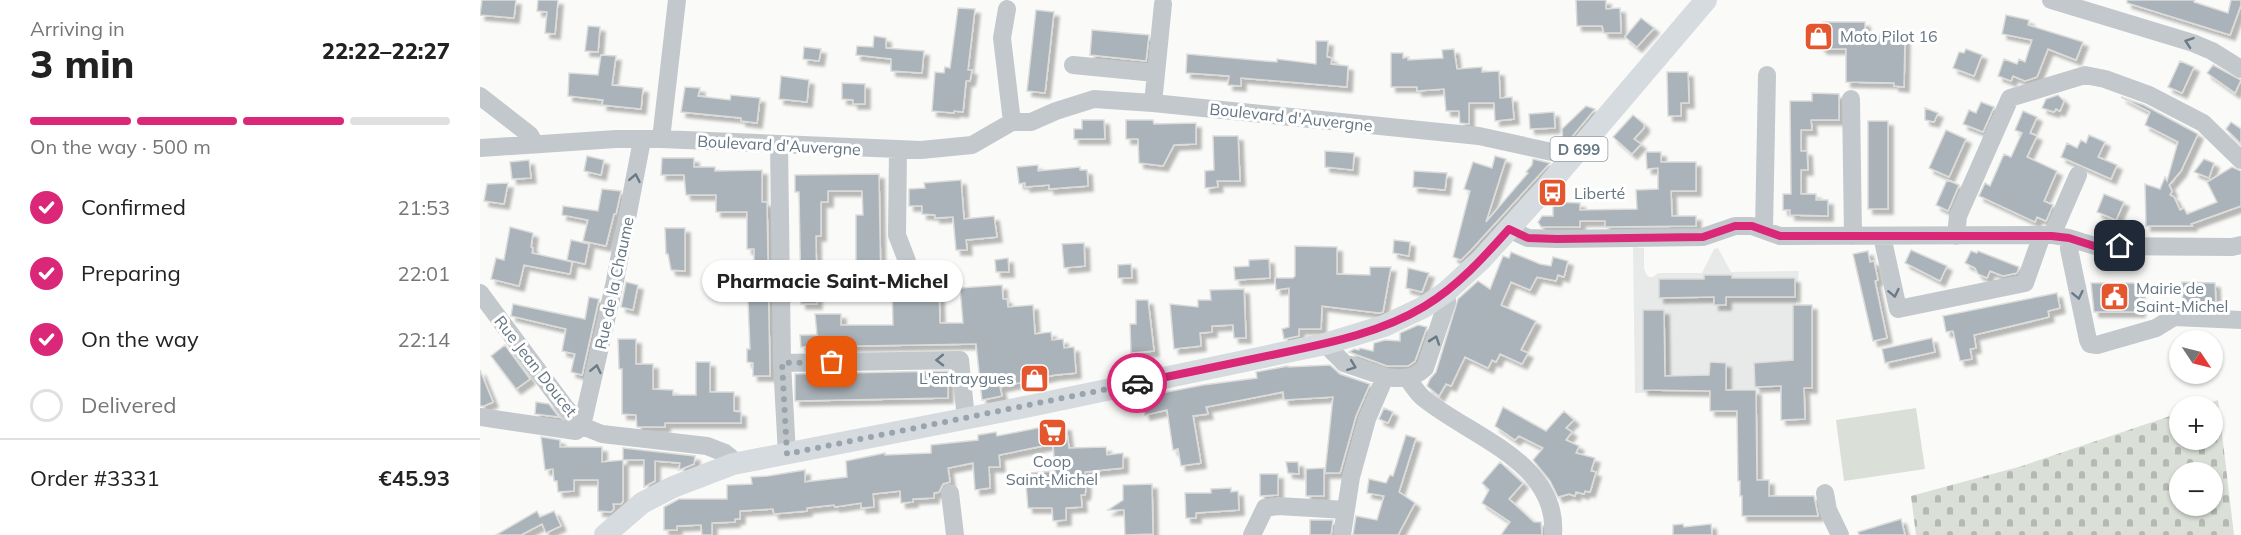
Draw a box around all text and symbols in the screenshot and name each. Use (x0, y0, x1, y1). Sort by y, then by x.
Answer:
text: Arriving in (30, 16, 125, 41)
shop icon: Moto Pilot 16 (1803, 20, 1835, 52)
place label: Moto Pilot 16 (1840, 26, 1938, 46)
text: 22:22–22:27 (322, 37, 450, 65)
one-way arrow (2184, 37, 2195, 50)
text: 3 min (30, 39, 135, 88)
street label: Boulevard d'Auvergne (1209, 98, 1373, 136)
street label: Boulevard d'Auvergne (697, 131, 861, 159)
text: On the way · 500 m (30, 134, 211, 159)
road number: D 699 (1550, 137, 1608, 161)
one-way arrow (628, 173, 641, 183)
bus stop icon: Liberté (1537, 177, 1569, 209)
place label: Liberté (1574, 183, 1625, 203)
icon: check (30, 191, 63, 224)
text: Confirmed (81, 193, 186, 221)
text: 21:53 (397, 195, 450, 220)
street label: Rue de la Chaume (590, 215, 638, 351)
pin (2094, 220, 2145, 271)
icon: home (2103, 229, 2136, 262)
icon: check (30, 257, 63, 290)
text: Preparing (81, 259, 181, 287)
callout: Pharmacie Saint-Michel (702, 260, 962, 302)
text: 22:01 (397, 261, 450, 286)
text: Pharmacie Saint-Michel (716, 268, 949, 293)
place label: Mairie de Saint-Michel (2136, 278, 2228, 316)
public building icon: Mairie de Saint-Michel (2099, 281, 2131, 313)
one-way arrow (1887, 288, 1900, 298)
one-way arrow (2071, 290, 2084, 300)
street label: Rue Jean Doucet (490, 312, 582, 421)
icon: check (30, 323, 63, 356)
text: On the way (81, 325, 199, 353)
text: 22:14 (397, 327, 450, 352)
north arrow (2169, 330, 2223, 384)
map controls (2169, 330, 2223, 516)
one-way arrow (1427, 335, 1440, 346)
pin (806, 336, 857, 387)
icon: bag (815, 345, 848, 378)
courier (1107, 353, 1167, 413)
one-way arrow (935, 354, 944, 367)
one-way arrow (1346, 358, 1357, 371)
shop icon: L'entraygues (1019, 362, 1051, 394)
one-way arrow (589, 364, 602, 374)
icon: car (1121, 367, 1154, 400)
place label: L'entraygues (919, 368, 1014, 388)
text: Delivered (81, 391, 176, 419)
button: + (2169, 396, 2223, 450)
supermarket icon: Coop Saint-Michel (1036, 417, 1068, 449)
place label: Coop Saint-Michel (1006, 451, 1098, 489)
button: − (2169, 462, 2223, 516)
text: Order #3331 (30, 464, 160, 492)
text: €45.93 (379, 464, 450, 492)

